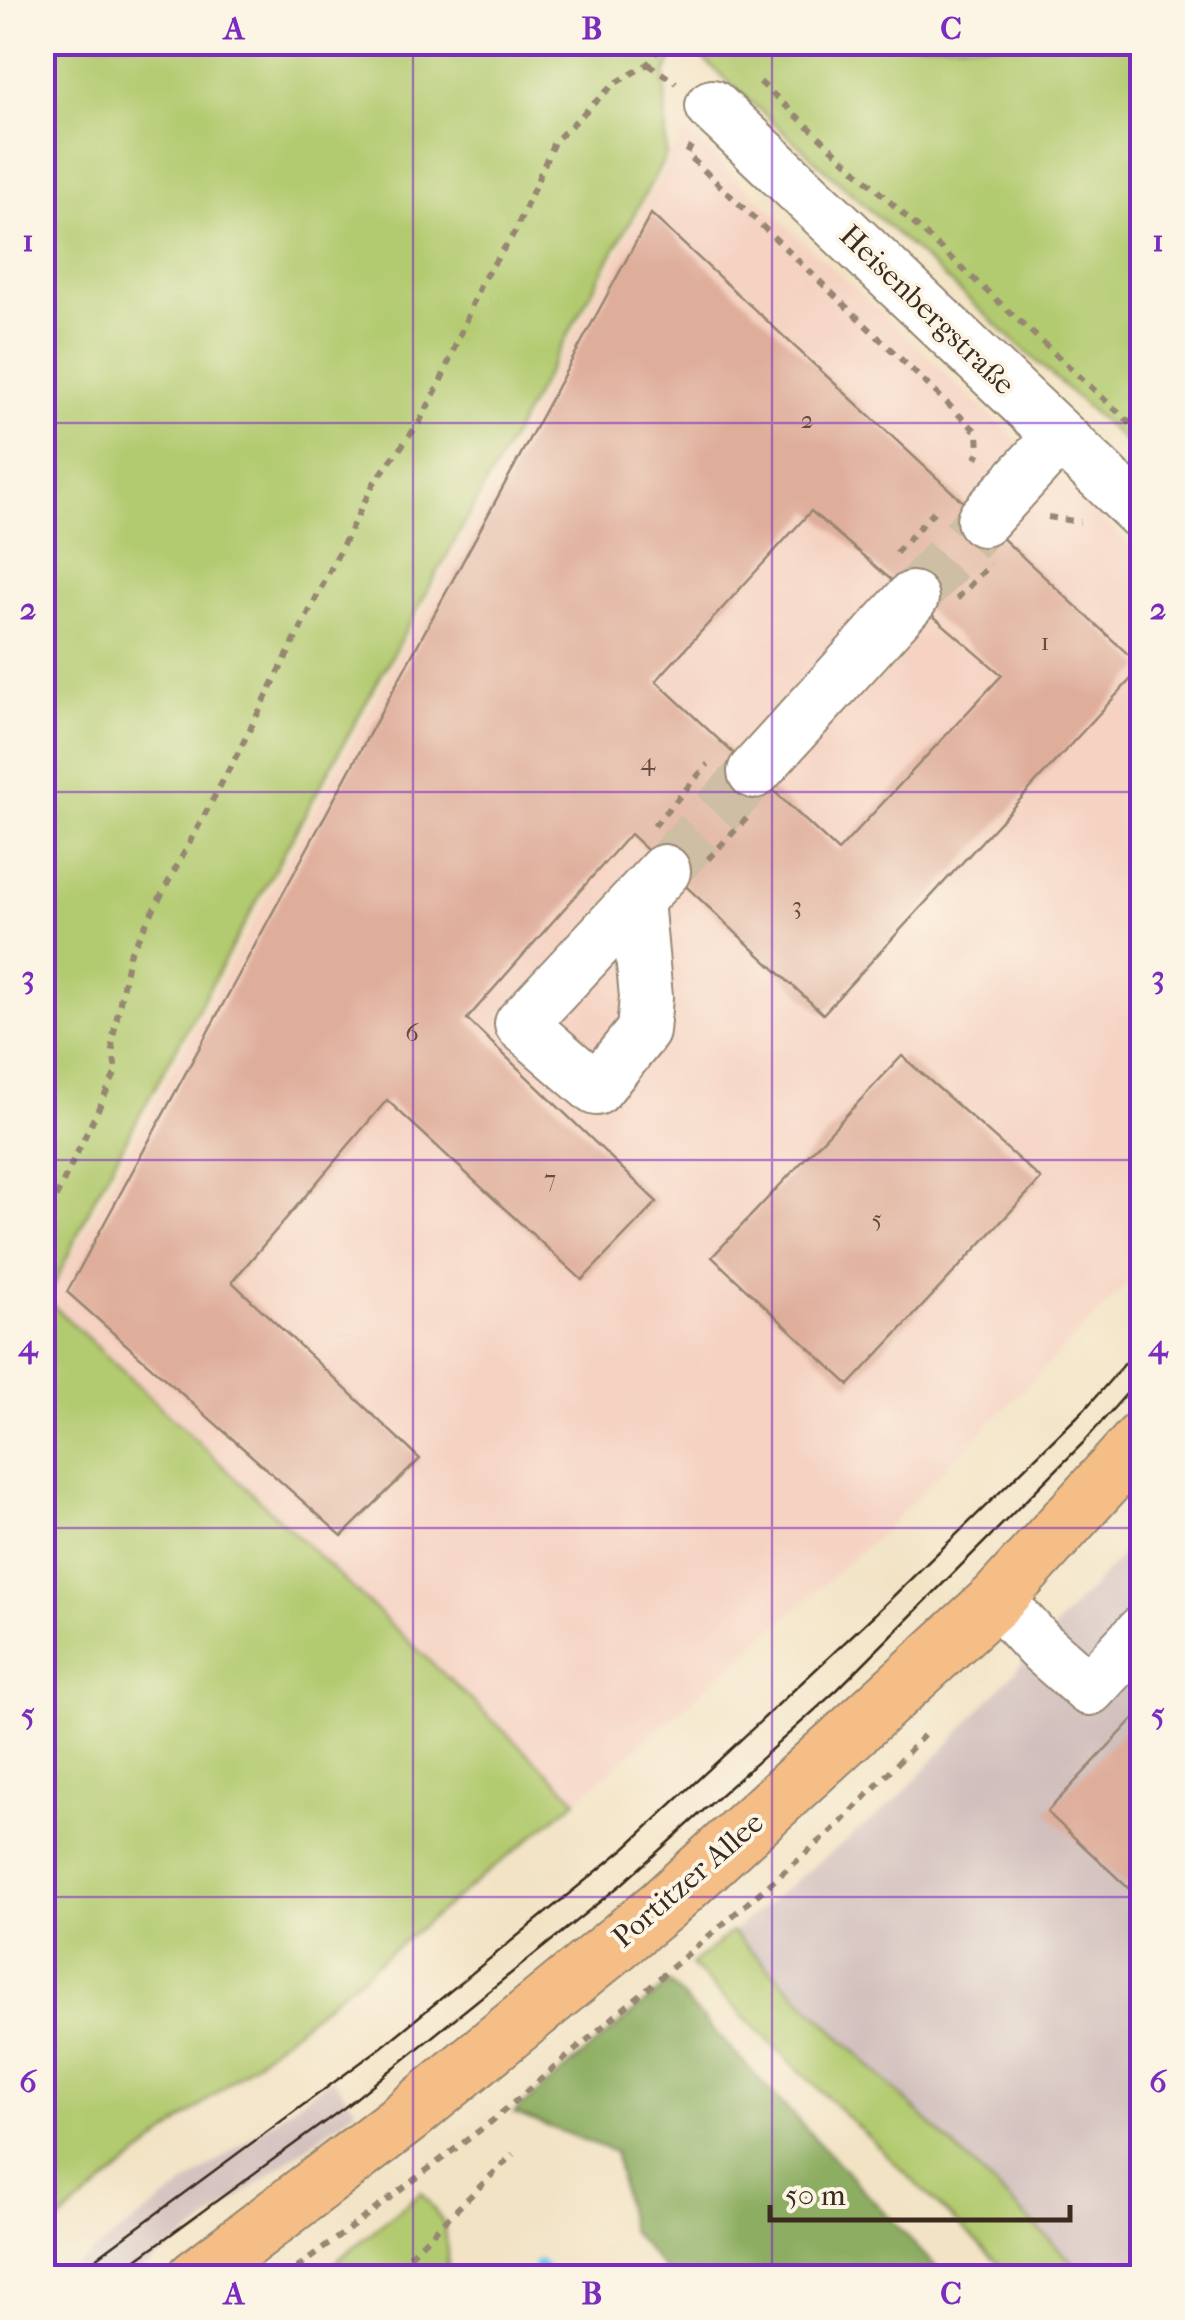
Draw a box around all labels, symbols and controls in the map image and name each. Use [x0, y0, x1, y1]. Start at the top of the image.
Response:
text: A [222, 10, 246, 47]
text: B [582, 10, 602, 47]
text: C [940, 10, 962, 47]
street label: Heisenbergstraße [832, 218, 1022, 402]
text: 1 [22, 222, 34, 259]
text: 1 [1152, 222, 1164, 259]
house number: 2 [801, 405, 813, 434]
text: 2 [20, 590, 36, 627]
text: 2 [1150, 590, 1166, 627]
house number: 1 [1041, 627, 1049, 656]
house number: 4 [641, 747, 657, 776]
house number: 3 [792, 891, 802, 920]
text: 3 [21, 958, 35, 995]
text: 3 [1151, 958, 1165, 995]
house number: 6 [405, 1018, 419, 1047]
house number: 7 [544, 1164, 556, 1193]
house number: 5 [872, 1204, 882, 1233]
text: 4 [18, 1327, 40, 1365]
text: 4 [1148, 1327, 1170, 1365]
text: 5 [21, 1695, 35, 1732]
text: 5 [1151, 1695, 1165, 1732]
street label: Portitzer Allee [605, 1805, 771, 1955]
text: 6 [19, 2063, 37, 2100]
text: 6 [1149, 2063, 1167, 2100]
scale bar [770, 2160, 1070, 2222]
text: 50 m [785, 2178, 846, 2213]
text: A [222, 2275, 246, 2312]
text: B [582, 2275, 602, 2312]
text: C [940, 2275, 962, 2312]

